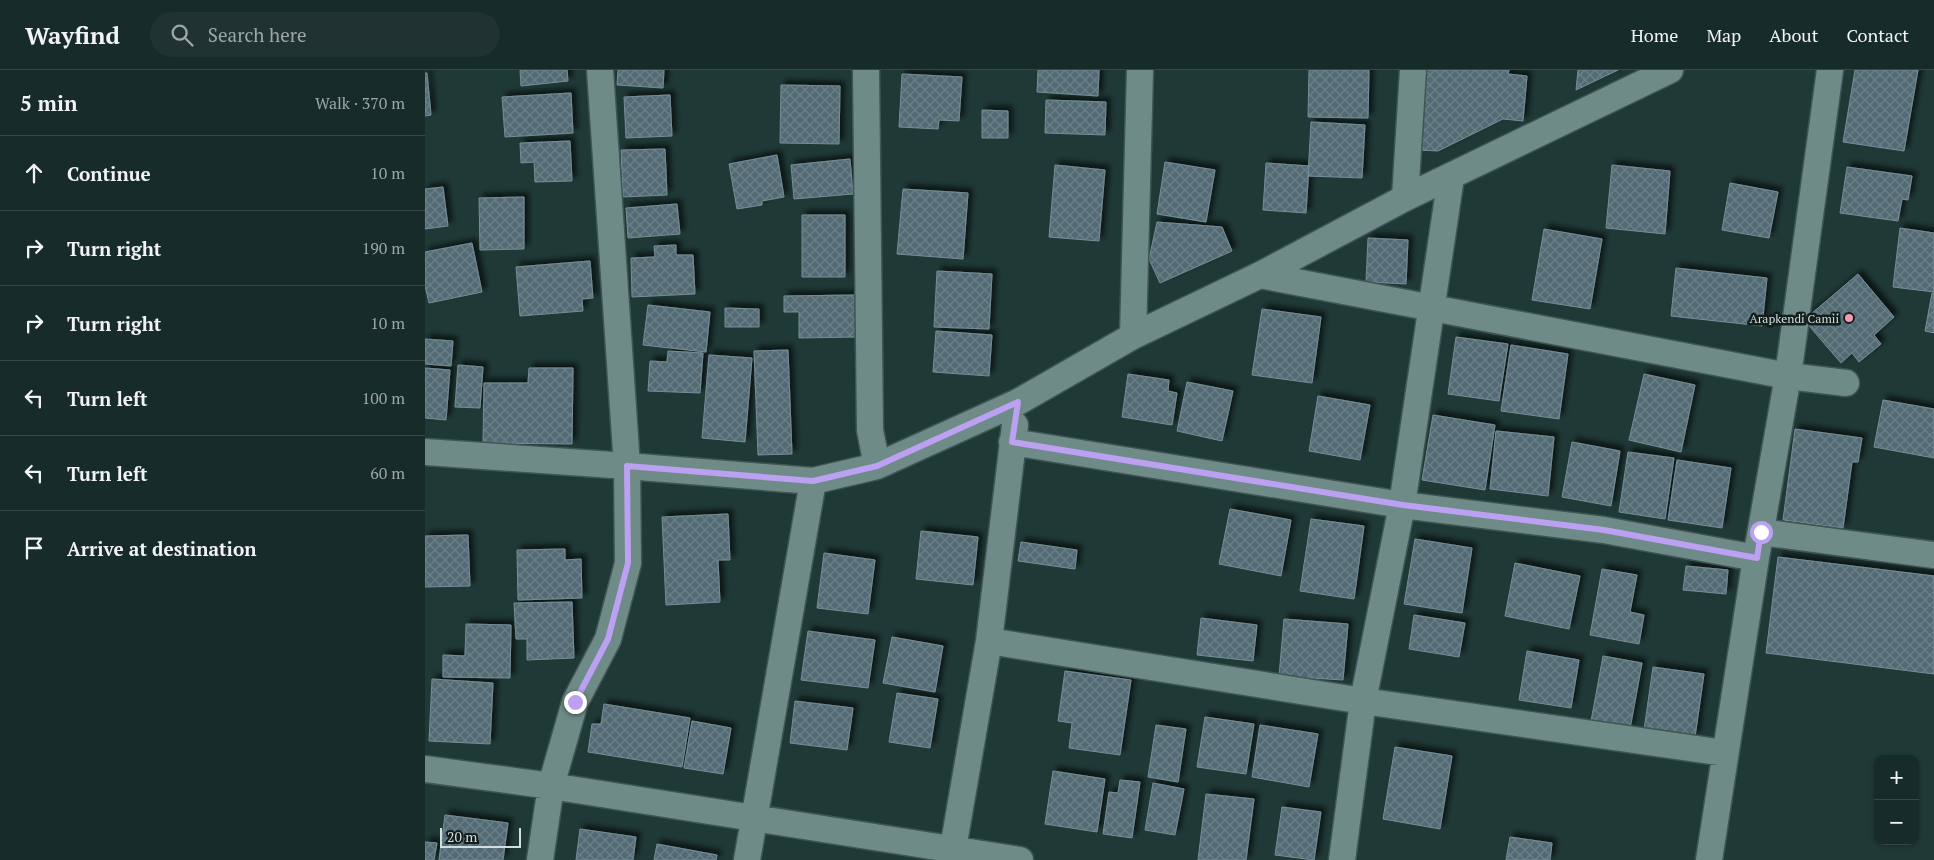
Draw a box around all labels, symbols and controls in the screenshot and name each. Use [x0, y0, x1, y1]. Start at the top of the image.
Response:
search box [150, 12, 500, 57]
text: Wayfind [25, 19, 120, 51]
icon: search [168, 21, 196, 49]
text: Search here [208, 22, 307, 47]
text: Home [1631, 23, 1678, 47]
text: Map [1706, 23, 1741, 47]
text: About [1769, 23, 1818, 47]
text: Contact [1846, 23, 1909, 47]
text: 5 min [20, 89, 77, 117]
text: Walk · 370 m [315, 92, 405, 114]
icon: ahead [20, 159, 48, 187]
text: Continue [67, 161, 151, 186]
text: 10 m [370, 162, 405, 184]
icon: right [20, 234, 48, 262]
text: Turn right [67, 236, 161, 261]
text: 190 m [362, 237, 405, 259]
icon: right [20, 309, 48, 337]
text: Turn right [67, 311, 161, 336]
place label: Arapkendi Camii [1750, 311, 1839, 326]
text: 10 m [370, 312, 405, 334]
marker: Arapkendi Camii [1843, 312, 1855, 324]
icon: left [20, 384, 48, 412]
text: Turn left [67, 386, 148, 411]
text: 100 m [362, 387, 405, 409]
icon: left [20, 459, 48, 487]
text: Turn left [67, 461, 148, 486]
text: 60 m [370, 462, 405, 484]
route start [1750, 521, 1773, 544]
icon: arrive [20, 534, 48, 562]
text: Arrive at destination [67, 536, 256, 561]
route end [564, 691, 587, 714]
map controls [1874, 755, 1919, 845]
button: + [1874, 755, 1919, 800]
button: − [1874, 800, 1919, 845]
scale bar [440, 825, 521, 848]
text: 20 m [447, 827, 477, 846]

